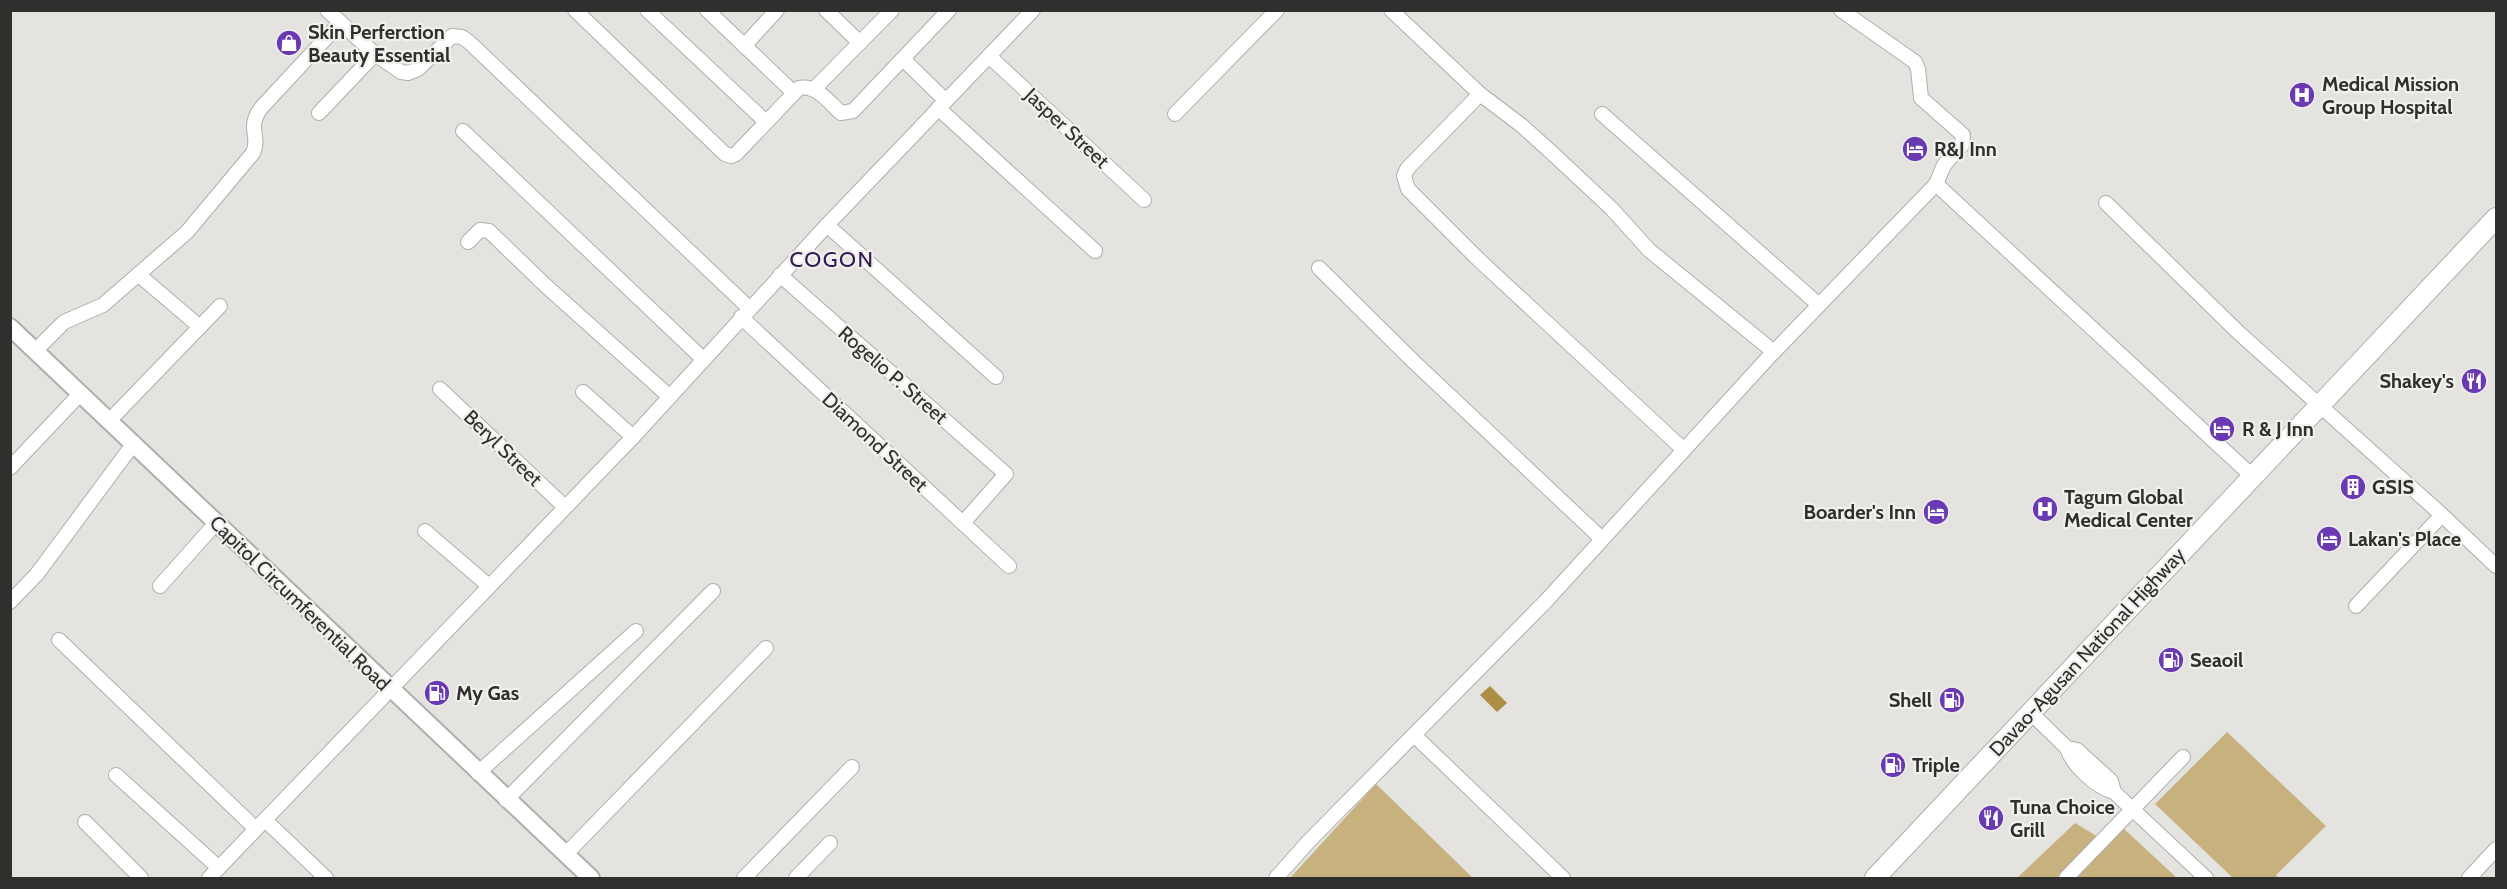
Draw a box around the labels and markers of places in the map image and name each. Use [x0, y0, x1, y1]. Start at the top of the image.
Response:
place label: Skin Perferction Beauty Essential [308, 20, 450, 67]
shop icon: Skin Perferction Beauty Essential [274, 28, 304, 58]
place label: Medical Mission Group Hospital [2322, 72, 2459, 119]
hospital icon: Medical Mission Group Hospital [2287, 80, 2317, 110]
hotel icon: R&J Inn [1900, 134, 1930, 164]
place label: R&J Inn [1934, 137, 1997, 161]
restaurant icon: Shakey's [2459, 366, 2489, 396]
place label: Shakey's [2379, 369, 2454, 393]
hotel icon: R & J Inn [2207, 414, 2237, 444]
place label: R & J Inn [2242, 417, 2314, 441]
building icon: GSIS [2338, 472, 2368, 502]
place label: GSIS [2372, 475, 2415, 499]
place label: Tagum Global Medical Center [2064, 485, 2193, 532]
hospital icon: Tagum Global Medical Center [2030, 494, 2060, 524]
hotel icon: Boarder's Inn [1921, 497, 1951, 527]
place label: Boarder's Inn [1803, 500, 1916, 524]
hotel icon: Lakan's Place [2314, 524, 2344, 554]
place label: Lakan's Place [2348, 527, 2461, 551]
fuel station icon: Seaoil [2156, 645, 2186, 675]
place label: Seaoil [2190, 648, 2243, 672]
fuel station icon: My Gas [422, 678, 452, 708]
place label: My Gas [456, 681, 519, 705]
fuel station icon: Shell [1937, 685, 1967, 715]
place label: Shell [1889, 688, 1932, 712]
fuel station icon: Triple [1878, 750, 1908, 780]
place label: Triple [1912, 753, 1960, 777]
place label: Tuna Choice Grill [2010, 795, 2115, 842]
restaurant icon: Tuna Choice Grill [1976, 803, 2006, 833]

